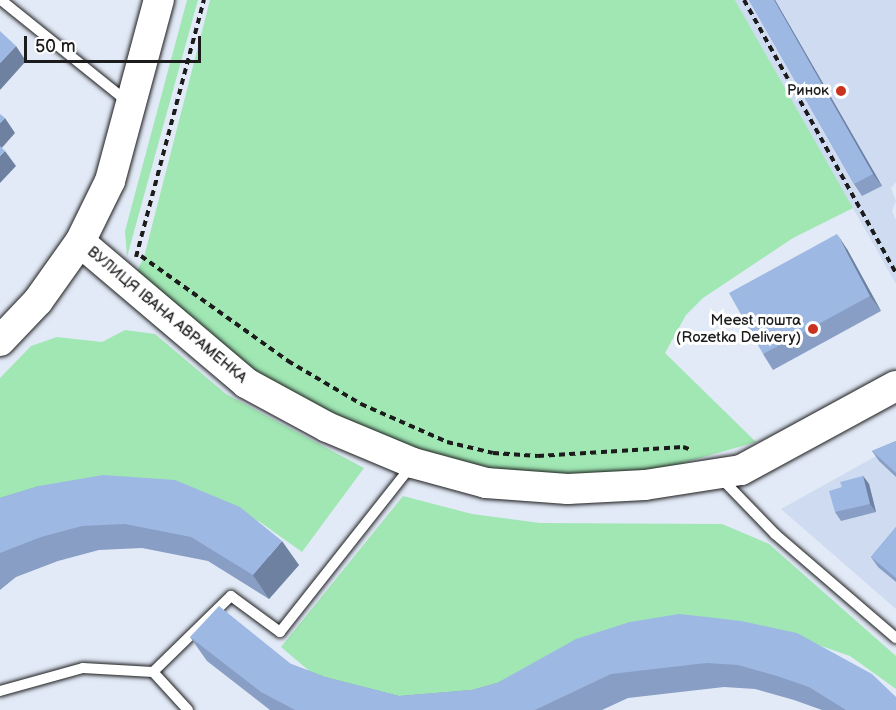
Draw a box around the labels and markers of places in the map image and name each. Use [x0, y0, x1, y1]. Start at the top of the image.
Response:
place label: Ринок [787, 82, 829, 100]
marker: Ринок [834, 84, 848, 98]
place label: Meest пошта (Rozetka Delivery) [676, 311, 801, 346]
marker: Meest пошта (Rozetka Delivery) [806, 322, 820, 336]

